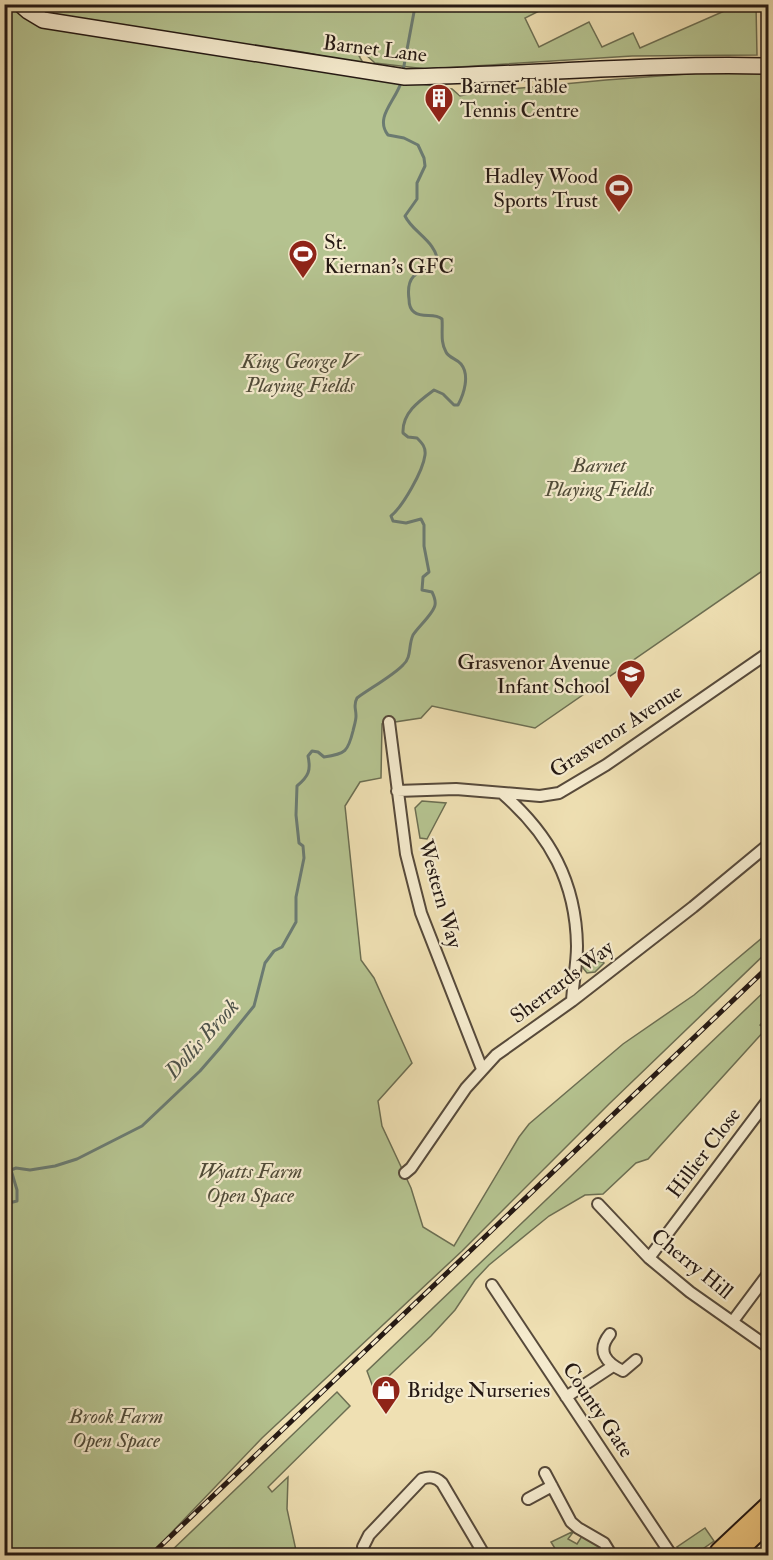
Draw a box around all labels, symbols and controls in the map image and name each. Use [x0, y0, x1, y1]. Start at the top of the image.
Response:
street label: Barnet Lane [321, 29, 429, 69]
place label: Barnet Table Tennis Centre [460, 73, 579, 124]
building icon: Barnet Table Tennis Centre [423, 82, 455, 124]
place label: Hadley Wood Sports Trust [484, 163, 599, 214]
sports icon: Hadley Wood Sports Trust [603, 172, 635, 214]
place label: St. Kiernan's GFC [324, 229, 454, 280]
sports icon: St. Kiernan's GFC [287, 238, 319, 280]
park label: King George V Playing Fields [240, 348, 362, 399]
park label: Barnet Playing Fields [543, 452, 655, 503]
place label: Grasvenor Avenue Infant School [457, 649, 611, 700]
school or university icon: Grasvenor Avenue Infant School [615, 658, 647, 700]
street label: Grasvenor Avenue [545, 678, 688, 784]
street label: Western Way [411, 836, 469, 952]
street label: Sherrards Way [505, 934, 620, 1030]
water label: Dollis Brook [158, 993, 245, 1086]
street label: Hillier Close [661, 1102, 747, 1204]
park label: Wyatts Farm Open Space [198, 1158, 302, 1209]
street label: Cherry Hill [645, 1223, 739, 1306]
street label: County Gate [556, 1357, 640, 1463]
shop icon: Bridge Nurseries [370, 1374, 402, 1416]
place label: Bridge Nurseries [407, 1377, 550, 1404]
park label: Brook Farm Open Space [68, 1403, 163, 1454]

